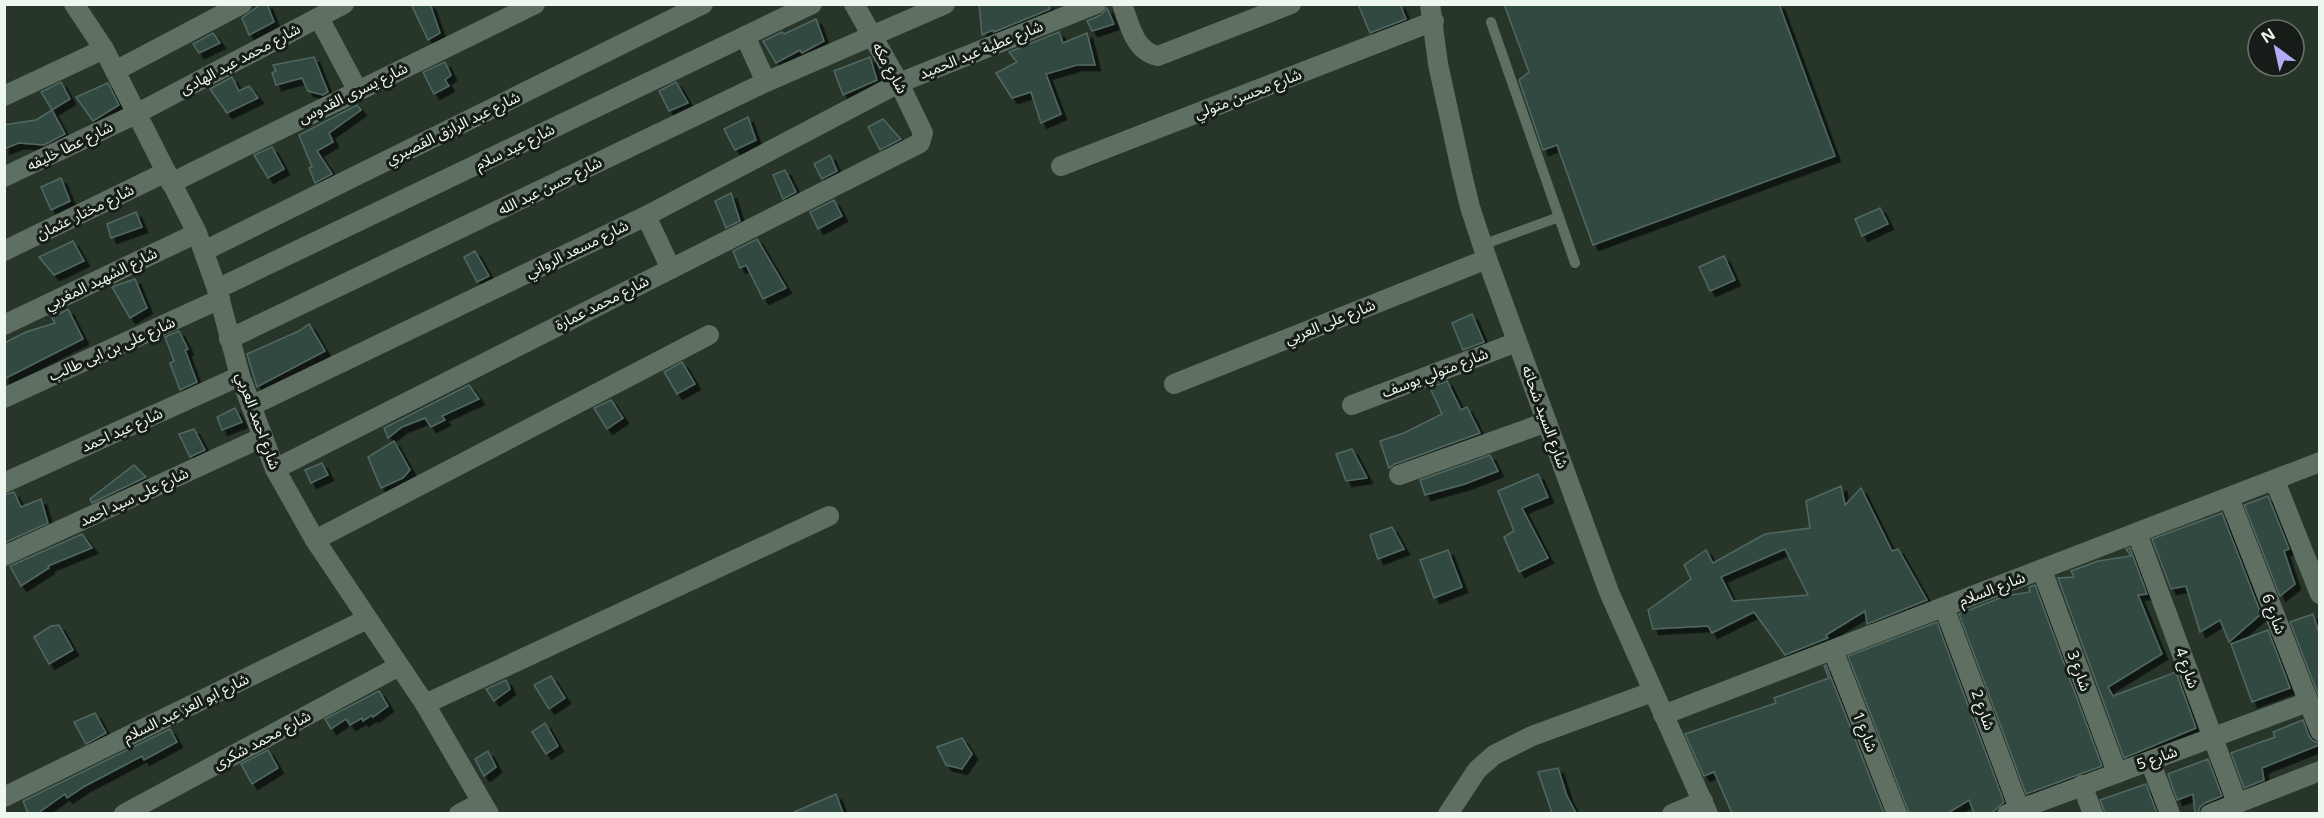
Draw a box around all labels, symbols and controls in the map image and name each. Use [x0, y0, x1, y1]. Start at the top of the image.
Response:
street label: شارع عطية عبد الحميد [916, 15, 1047, 86]
street label: شارع محمد عبد الهادى [176, 18, 305, 101]
north arrow [2246, 18, 2306, 78]
text: N [2256, 23, 2279, 48]
street label: شارع مكه [866, 38, 913, 98]
street label: شارع يسرى القدوس [295, 57, 412, 130]
street label: شارع محسن متولي [1191, 63, 1306, 126]
street label: شارع عبد الرازق القصيري [382, 86, 525, 171]
street label: شارع عطا خليفه [23, 116, 117, 177]
street label: شارع عيد سلام [471, 118, 559, 177]
street label: شارع حسن عبد الله [494, 151, 606, 222]
street label: شارع مختار عثمان [32, 179, 138, 246]
street label: شارع مسعد الرواني [522, 214, 633, 284]
street label: شارع الشهيد المغربي [41, 242, 162, 317]
street label: شارع محمد عمارة [551, 270, 653, 337]
street label: شارع على العربي [1281, 294, 1379, 351]
street label: شارع على بن ابى طالب [45, 311, 179, 388]
street label: شارع متولي يوسف [1379, 343, 1492, 404]
street label: شارع السيد شحاته [1515, 362, 1574, 472]
street label: شارع احمد العربي [229, 369, 286, 473]
street label: شارع عيد احمد [78, 402, 167, 459]
street label: شارع على سيد احمد [76, 462, 193, 533]
street label: شارع السلام [1956, 566, 2029, 613]
street label: شارع 6 [2255, 591, 2292, 638]
street label: شارع 4 [2169, 645, 2205, 692]
street label: شارع 3 [2061, 648, 2097, 695]
street label: شارع ابو العز عبد السلام [119, 668, 253, 749]
street label: شارع 2 [1965, 687, 2001, 734]
street label: شارع محمد شكرى [209, 705, 315, 776]
street label: شارع 1 [1846, 709, 1883, 756]
street label: شارع 5 [2134, 740, 2181, 776]

